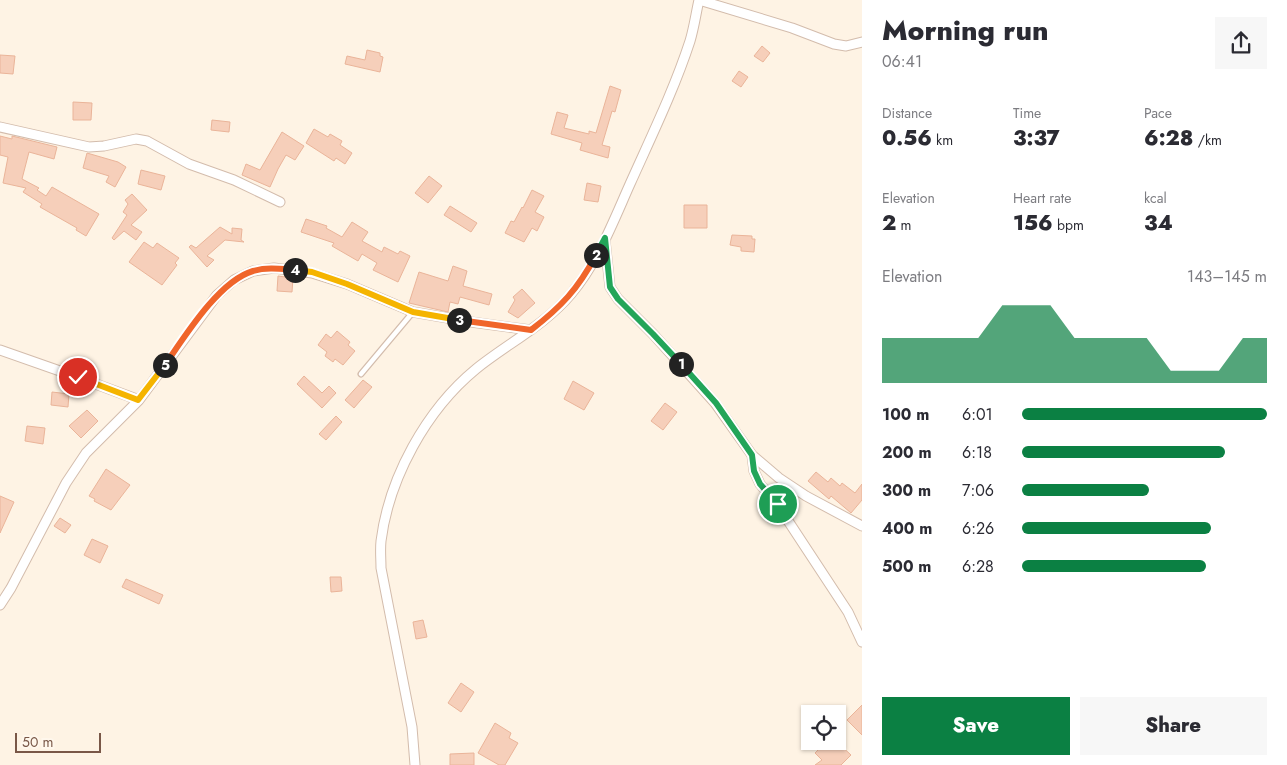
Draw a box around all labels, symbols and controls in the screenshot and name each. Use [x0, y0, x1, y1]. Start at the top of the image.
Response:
text: Morning run [882, 10, 1048, 51]
button: share [1215, 17, 1267, 69]
text: 06:41 [882, 50, 922, 73]
text: Distance [882, 103, 932, 123]
text: Time [1013, 103, 1041, 123]
text: Pace [1144, 103, 1172, 123]
text: 0.56 [882, 123, 932, 153]
text: 3:37 [1013, 123, 1060, 153]
text: 6:28 [1144, 123, 1194, 153]
text: km [932, 130, 953, 150]
text: /km [1194, 130, 1222, 150]
text: Elevation [882, 188, 935, 208]
text: Heart rate [1013, 188, 1071, 208]
text: kcal [1144, 188, 1167, 208]
text: 2 [882, 208, 896, 238]
text: 156 [1013, 208, 1053, 238]
text: 34 [1144, 208, 1173, 238]
text: m [896, 215, 911, 235]
text: bpm [1053, 215, 1084, 235]
pin: 2 [584, 242, 608, 268]
text: 2 [592, 245, 601, 265]
pin: 4 [282, 258, 308, 282]
text: 4 [291, 260, 300, 280]
text: Elevation [882, 265, 942, 288]
text: 143–145 m [1187, 265, 1267, 288]
pin: 3 [446, 308, 472, 332]
text: 3 [455, 310, 464, 330]
pin: 5 [152, 352, 178, 378]
pin: 1 [668, 352, 694, 376]
text: 1 [678, 354, 685, 374]
text: 5 [161, 355, 170, 375]
pin [57, 356, 99, 398]
icon: check [64, 363, 92, 391]
text: 100 m [882, 403, 929, 426]
text: 6:01 [962, 403, 993, 426]
text: 200 m [882, 441, 932, 464]
text: 6:18 [962, 441, 992, 464]
text: 300 m [882, 479, 931, 502]
text: 7:06 [962, 479, 994, 502]
pin [757, 483, 799, 525]
icon: arrive [764, 490, 792, 518]
text: 400 m [882, 517, 932, 540]
text: 6:26 [962, 517, 994, 540]
text: 500 m [882, 555, 931, 578]
text: 6:28 [962, 555, 994, 578]
button: Save [882, 697, 1070, 755]
button: Share [1080, 697, 1267, 755]
map controls [801, 705, 846, 750]
button: locate [801, 705, 846, 750]
scale bar [15, 730, 101, 753]
text: 50 m [22, 732, 53, 752]

